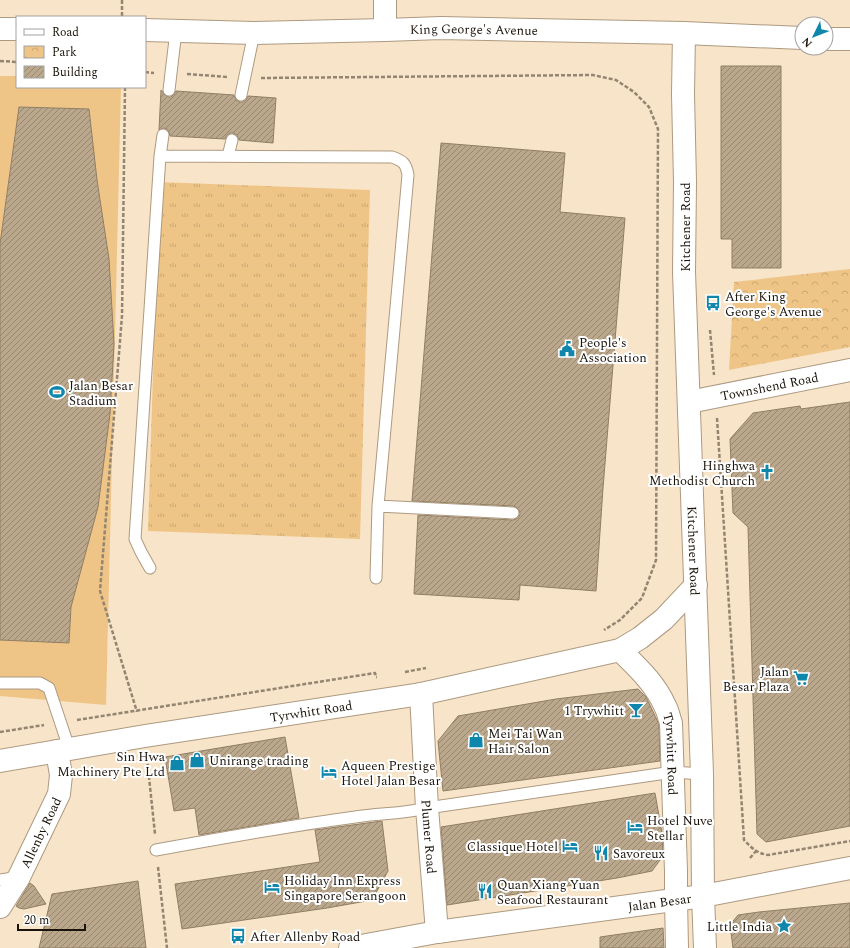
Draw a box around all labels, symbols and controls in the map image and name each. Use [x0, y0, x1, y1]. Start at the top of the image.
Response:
legend [16, 16, 146, 88]
north arrow [794, 16, 834, 56]
street label: King George's Avenue [410, 19, 538, 41]
text: Road [52, 23, 79, 42]
text: N [798, 33, 816, 52]
text: Park [52, 43, 77, 62]
text: Building [52, 63, 98, 82]
street label: Kitchener Road [676, 182, 696, 272]
place label: After King George's Avenue [725, 287, 822, 322]
bus stop icon: After King George's Avenue [704, 294, 722, 312]
place label: People's Association [579, 333, 647, 368]
public building icon: People's Association [558, 340, 576, 358]
street label: Townshend Road [719, 367, 820, 406]
place label: Jalan Besar Stadium [69, 376, 133, 411]
sports icon: Jalan Besar Stadium [48, 383, 66, 401]
place label: Hinghwa Methodist Church [649, 456, 756, 491]
church icon: Hinghwa Methodist Church [758, 463, 776, 481]
street label: Kitchener Road [681, 506, 705, 596]
place label: Jalan Besar Plaza [723, 662, 790, 697]
supermarket icon: Jalan Besar Plaza [792, 669, 810, 687]
street label: Tyrwhitt Road [268, 696, 354, 728]
place label: 1 Trywhitt [564, 701, 624, 721]
bar icon: 1 Trywhitt [627, 701, 645, 719]
street label: Tyrwhitt Road [657, 710, 682, 796]
place label: Mei Tai Wan Hair Salon [488, 724, 563, 759]
shop icon: Mei Tai Wan Hair Salon [467, 731, 485, 749]
place label: Sin Hwa Machinery Pte Ltd [57, 747, 166, 782]
shop icon: Unirange trading [188, 751, 206, 769]
place label: Unirange trading [209, 751, 309, 771]
shop icon: Sin Hwa Machinery Pte Ltd [168, 754, 186, 772]
place label: Aqueen Prestige Hotel Jalan Besar [341, 756, 441, 791]
hotel icon: Aqueen Prestige Hotel Jalan Besar [320, 763, 338, 781]
street label: Allenby Road [16, 794, 67, 872]
street label: Plumer Road [416, 799, 441, 875]
place label: Hotel Nuve Stellar [647, 811, 713, 846]
hotel icon: Hotel Nuve Stellar [626, 818, 644, 836]
place label: Classique Hotel [467, 837, 558, 857]
hotel icon: Classique Hotel [561, 837, 579, 855]
restaurant icon: Savoreux [592, 844, 610, 862]
place label: Savoreux [613, 844, 666, 864]
place label: Holiday Inn Express Singapore Serangoon [284, 871, 407, 906]
place label: Quan Xiang Yuan Seafood Restaurant [497, 875, 609, 910]
hotel icon: Holiday Inn Express Singapore Serangoon [263, 878, 281, 896]
restaurant icon: Quan Xiang Yuan Seafood Restaurant [476, 882, 494, 900]
street label: Jalan Besar [627, 889, 693, 917]
scale bar [18, 906, 85, 932]
text: 20 m [24, 911, 49, 930]
place label: Little India [707, 917, 773, 937]
place icon: Little India [775, 917, 793, 935]
bus stop icon: After Allenby Road [229, 927, 247, 945]
place label: After Allenby Road [250, 927, 360, 947]

